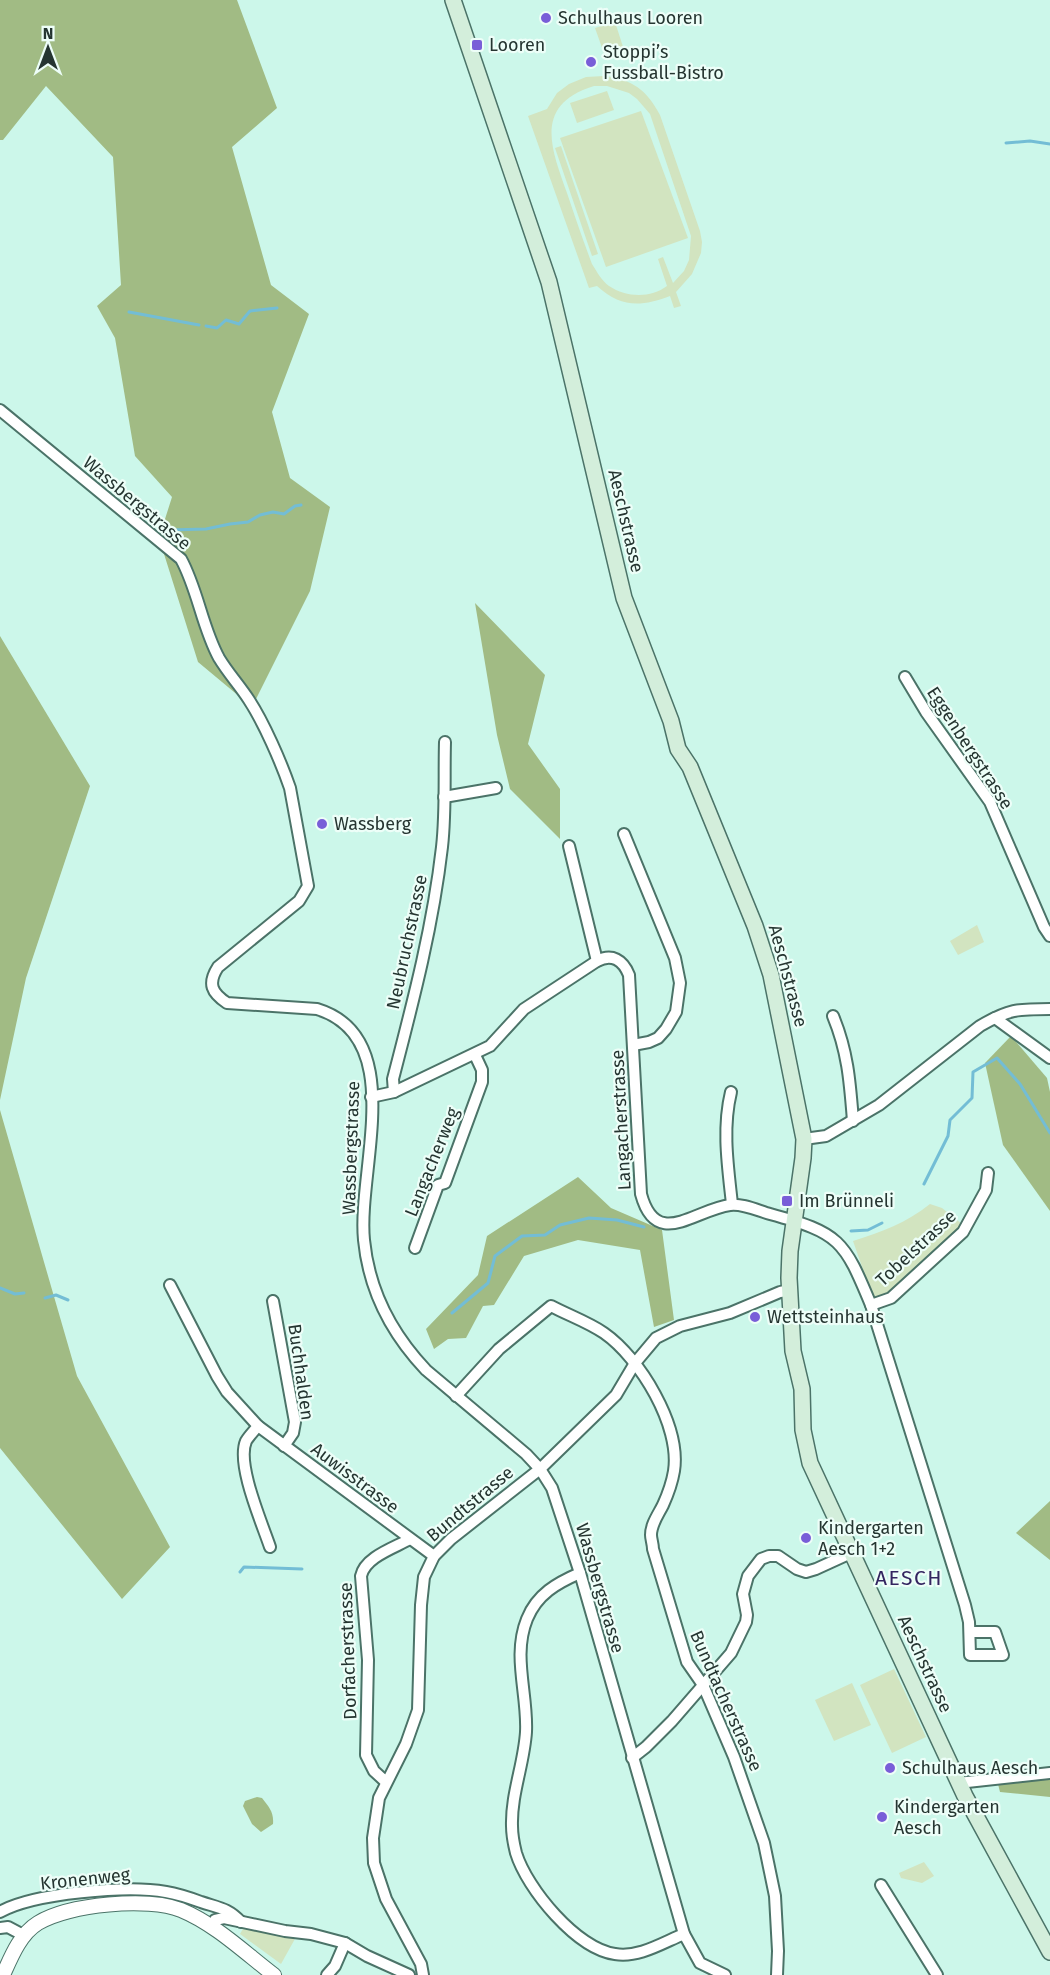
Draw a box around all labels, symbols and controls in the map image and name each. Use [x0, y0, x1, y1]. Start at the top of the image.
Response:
place label: Schulhaus Looren [558, 7, 703, 29]
marker: Schulhaus Looren [539, 11, 553, 25]
north arrow [18, 18, 78, 78]
text: N [43, 24, 53, 43]
place label: Looren [489, 34, 545, 56]
marker: Looren [470, 38, 484, 52]
place label: Stoppi’s Fussball-Bistro [603, 41, 724, 84]
marker: Stoppi’s Fussball-Bistro [584, 55, 598, 69]
street label: Wassbergstrasse [79, 451, 195, 555]
street label: Aeschstrasse [603, 467, 649, 575]
street label: Eggenbergstrasse [922, 683, 1018, 813]
place label: Wassberg [334, 813, 412, 835]
marker: Wassberg [315, 817, 329, 831]
street label: Neubruchstrasse [382, 873, 432, 1011]
street label: Aeschstrasse [764, 922, 812, 1030]
street label: Langacherstrasse [606, 1049, 636, 1191]
street label: Wassbergstrasse [338, 1081, 364, 1215]
street label: Langacherweg [400, 1104, 464, 1220]
place label: Im Brünneli [799, 1190, 894, 1212]
marker: Im Brünneli [780, 1194, 794, 1208]
street label: Tobelstrasse [871, 1205, 961, 1291]
place label: Wettsteinhaus [767, 1306, 884, 1328]
marker: Wettsteinhaus [748, 1310, 762, 1324]
street label: Buchhalden [283, 1322, 319, 1422]
street label: Auwisstrasse [307, 1438, 403, 1518]
street label: Bundtstrasse [422, 1461, 518, 1547]
place label: Kindergarten Aesch 1+2 [818, 1517, 924, 1560]
street label: Wassbergstrasse [571, 1520, 629, 1656]
marker: Kindergarten Aesch 1+2 [799, 1531, 813, 1545]
district label: AESCH [875, 1565, 943, 1591]
street label: Dorfacherstrasse [335, 1582, 361, 1720]
street label: Aeschstrasse [893, 1612, 957, 1716]
street label: Bundtacherstrasse [685, 1627, 767, 1775]
place label: Schulhaus Aesch [902, 1757, 1038, 1779]
marker: Schulhaus Aesch [883, 1761, 897, 1775]
place label: Kindergarten Aesch [894, 1796, 1000, 1839]
marker: Kindergarten Aesch [875, 1810, 889, 1824]
street label: Kronenweg [39, 1863, 132, 1895]

